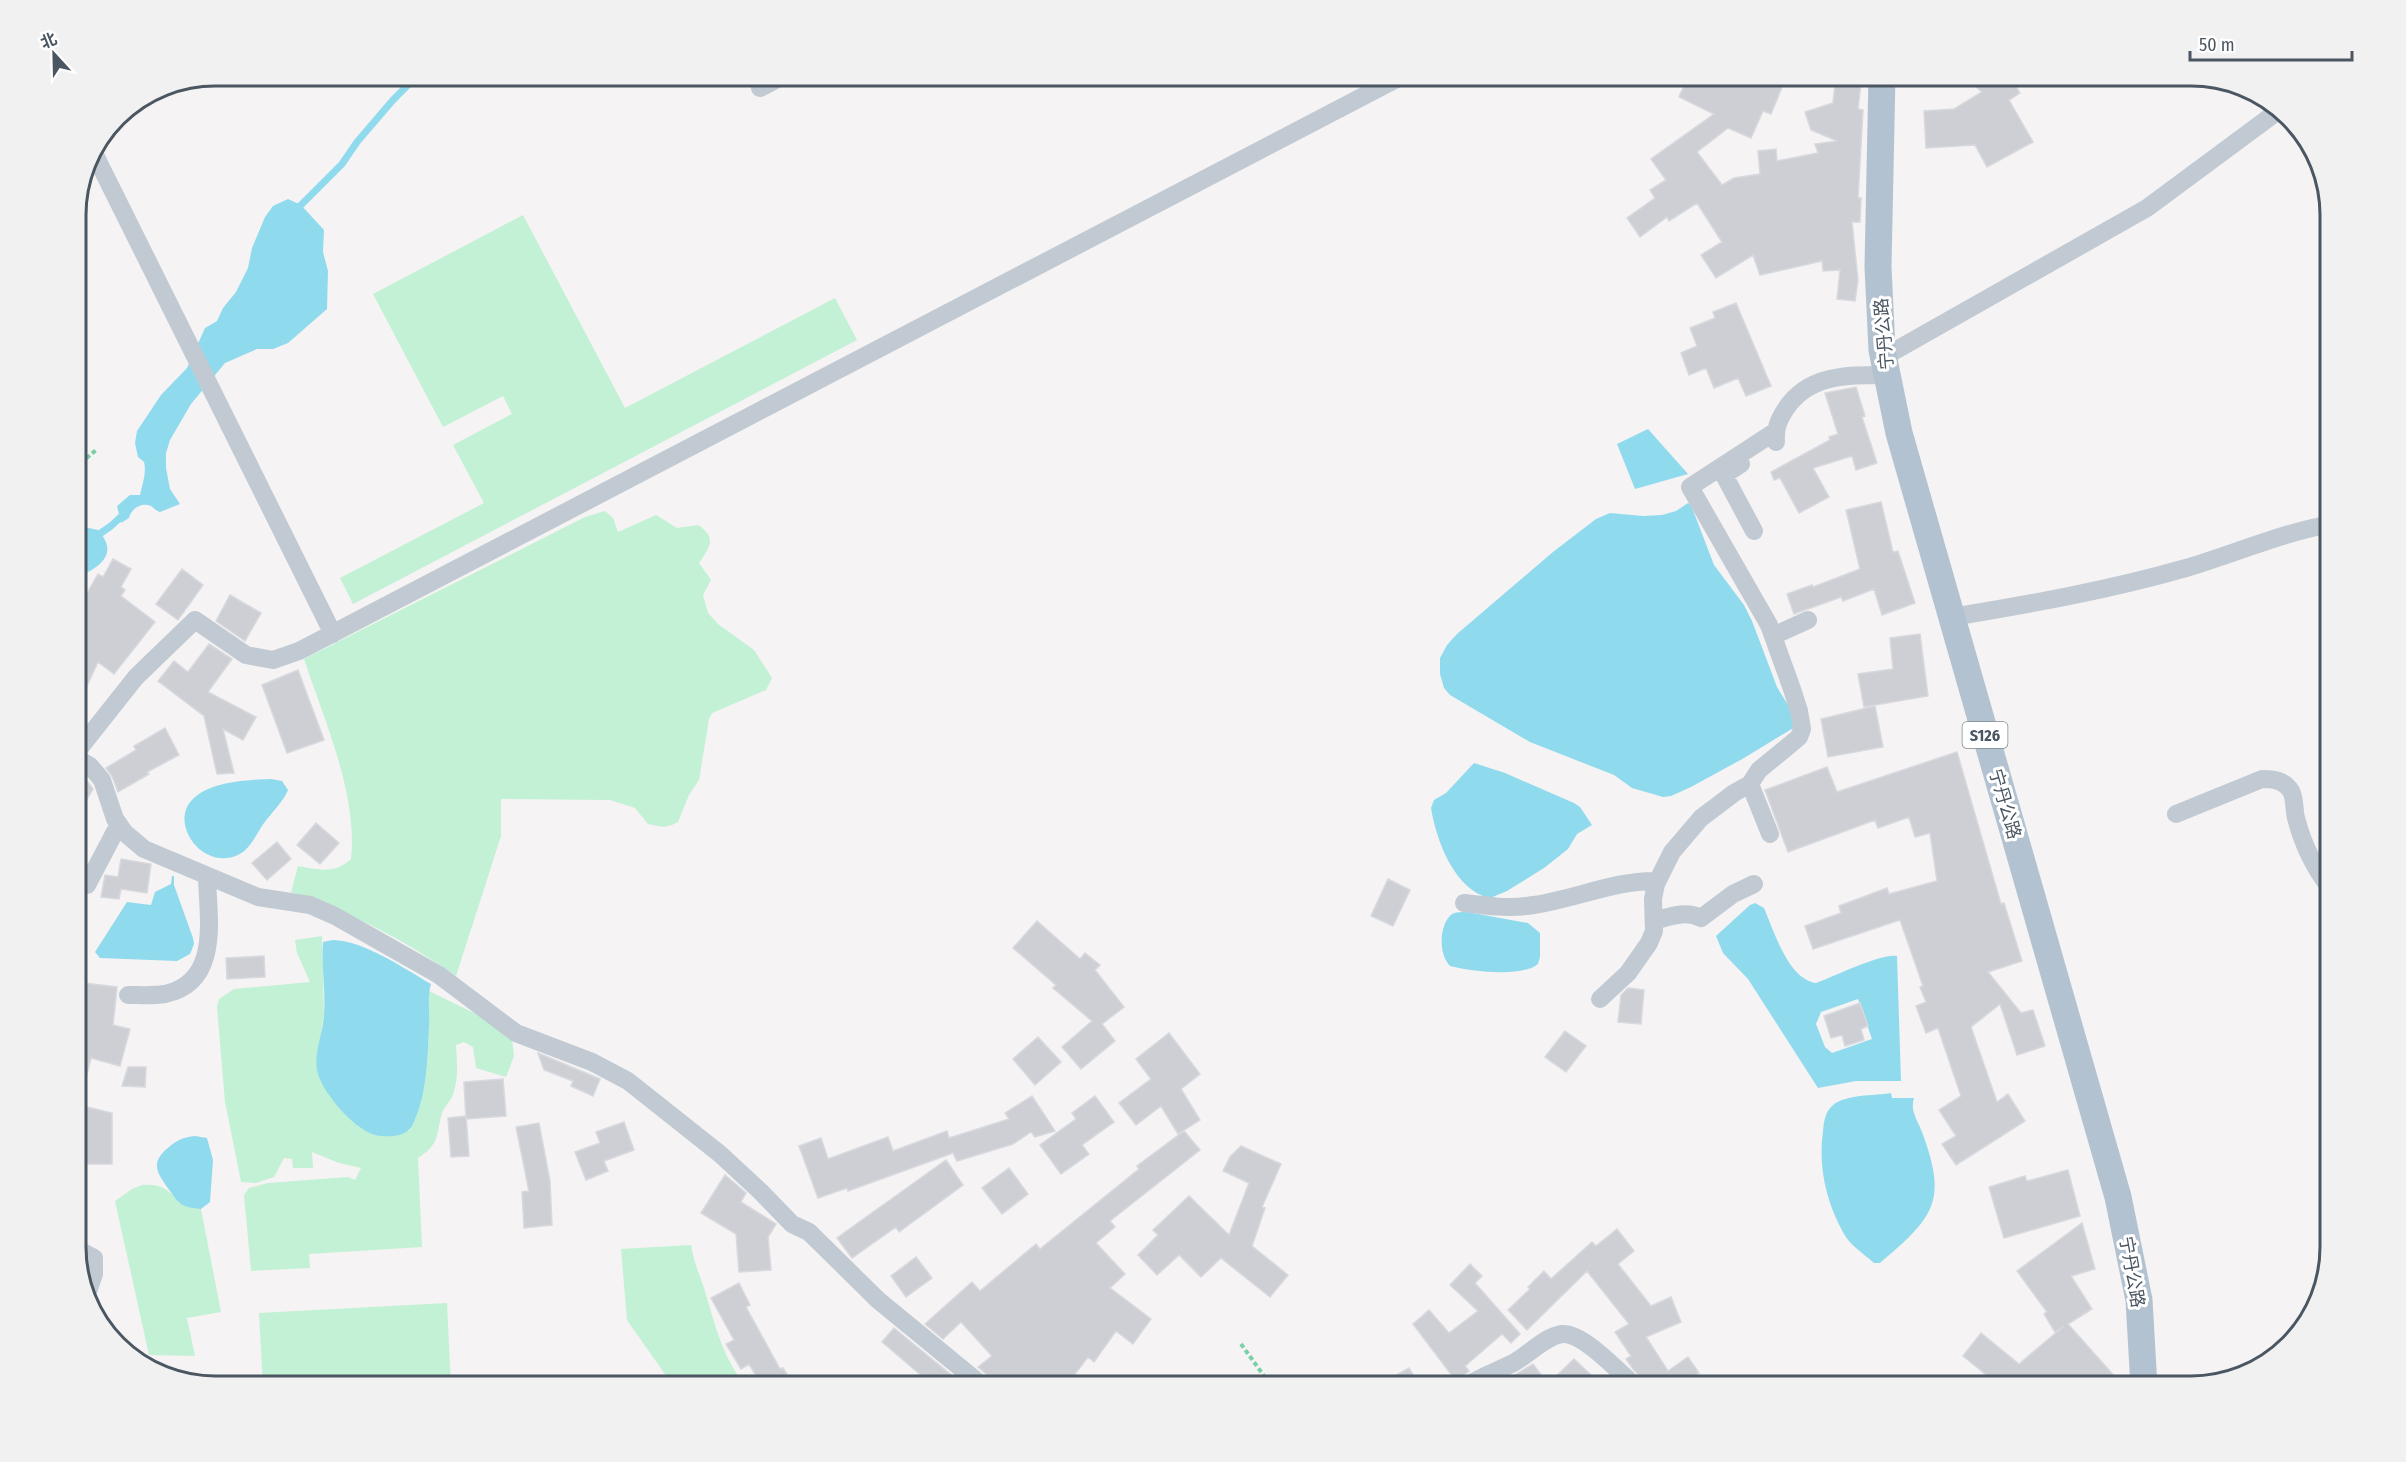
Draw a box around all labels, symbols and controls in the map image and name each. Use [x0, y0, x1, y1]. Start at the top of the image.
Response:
north arrow [24, 24, 84, 84]
scale bar [2190, 24, 2352, 62]
text: 北 [38, 29, 60, 52]
text: 50 m [2199, 34, 2235, 56]
street label: 宁丹公路 [1870, 297, 1898, 371]
road number: S126 [1962, 722, 2008, 748]
street label: 宁丹公路 [1985, 766, 2025, 842]
street label: 宁丹公路 [2115, 1235, 2149, 1309]

